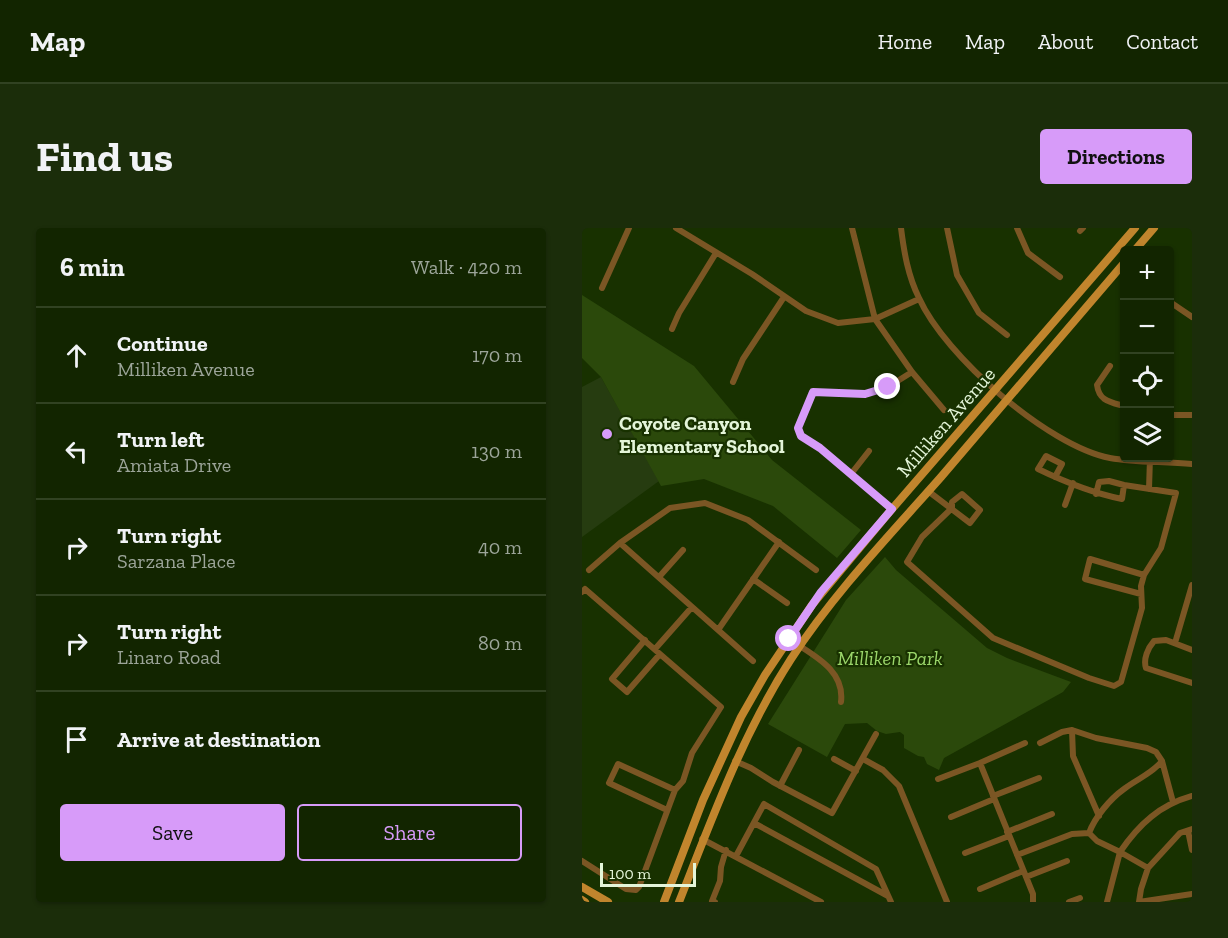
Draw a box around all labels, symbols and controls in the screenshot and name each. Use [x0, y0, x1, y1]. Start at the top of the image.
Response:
text: Map [30, 25, 85, 58]
text: Home [878, 29, 932, 54]
text: Map [965, 29, 1005, 54]
text: About [1038, 29, 1093, 54]
text: Contact [1126, 29, 1198, 54]
button: Directions [1040, 129, 1192, 184]
text: Find us [36, 131, 173, 182]
map controls [1120, 246, 1174, 462]
button: + [1120, 246, 1174, 300]
text: 6 min [60, 251, 125, 283]
text: Walk · 420 m [411, 255, 522, 279]
button: − [1120, 300, 1174, 354]
text: Continue [117, 330, 208, 357]
icon: ahead [60, 339, 93, 372]
text: 170 m [472, 343, 522, 367]
button: locate [1120, 354, 1174, 408]
text: Milliken Avenue [117, 357, 255, 381]
street label: Milliken Avenue [892, 362, 1000, 482]
route end [874, 373, 900, 399]
button: layers [1120, 408, 1174, 462]
place label: Coyote Canyon Elementary School [619, 411, 785, 458]
text: Turn left [117, 426, 204, 453]
marker: Coyote Canyon Elementary School [600, 427, 614, 441]
icon: left [60, 435, 93, 468]
text: 130 m [471, 439, 522, 463]
text: Amiata Drive [117, 453, 231, 477]
text: Turn right [117, 522, 221, 549]
icon: right [60, 531, 93, 564]
text: 40 m [478, 535, 522, 559]
text: Sarzana Place [117, 549, 235, 573]
text: Turn right [117, 618, 221, 645]
route start [775, 625, 801, 651]
icon: right [60, 627, 93, 660]
text: 80 m [478, 631, 522, 655]
text: Linaro Road [117, 645, 221, 669]
park label: Milliken Park [837, 646, 943, 670]
icon: arrive [60, 723, 93, 756]
text: Arrive at destination [117, 726, 320, 753]
button: Save [60, 804, 285, 861]
button: Share [297, 804, 522, 861]
scale bar [600, 860, 696, 888]
text: 100 m [609, 864, 651, 883]

